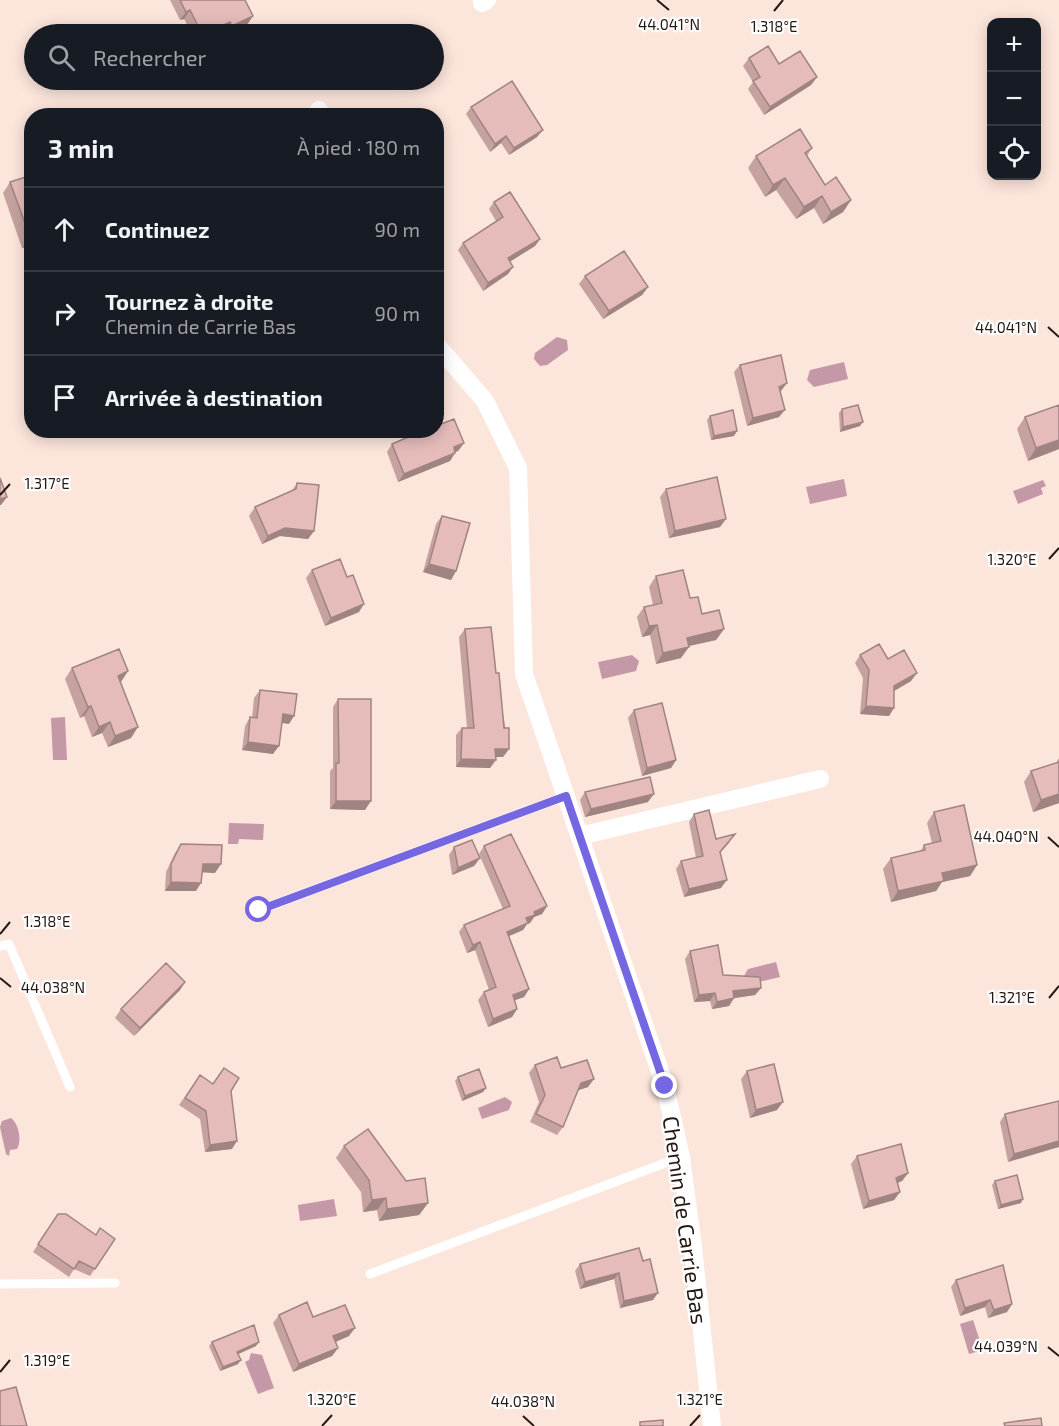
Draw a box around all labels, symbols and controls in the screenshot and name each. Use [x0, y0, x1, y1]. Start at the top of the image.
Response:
text: 44.041°N [638, 15, 700, 33]
text: 1.318°E [751, 17, 797, 35]
map controls [987, 18, 1041, 180]
button: + [987, 18, 1041, 72]
search box [24, 24, 444, 90]
icon: search [45, 41, 78, 74]
text: Rechercher [93, 44, 206, 70]
button: − [987, 72, 1041, 126]
button: locate [987, 126, 1041, 180]
text: 3 min [48, 132, 114, 163]
text: À pied · 180 m [297, 135, 420, 159]
icon: ahead [48, 213, 81, 246]
text: Continuez [105, 216, 209, 242]
text: 90 m [375, 217, 420, 241]
text: Tournez à droite [105, 288, 274, 314]
icon: right [48, 297, 81, 330]
text: 90 m [375, 301, 420, 325]
text: Chemin de Carrie Bas [105, 314, 296, 338]
text: 44.041°N [975, 318, 1037, 336]
icon: arrive [48, 381, 81, 414]
text: Arrivée à destination [105, 384, 323, 410]
text: 1.317°E [24, 474, 70, 492]
text: 1.320°E [987, 550, 1037, 568]
text: 44.040°N [973, 827, 1039, 845]
route start [245, 896, 271, 922]
text: 1.318°E [24, 912, 70, 930]
text: 44.038°N [21, 978, 85, 996]
text: 1.321°E [989, 988, 1035, 1006]
route end [651, 1072, 677, 1098]
street label: Chemin de Carrie Bas [658, 1114, 714, 1326]
text: 44.039°N [974, 1337, 1038, 1355]
text: 1.319°E [24, 1351, 70, 1369]
text: 1.320°E [307, 1390, 357, 1408]
text: 1.321°E [677, 1390, 723, 1408]
text: 44.038°N [491, 1392, 555, 1410]

